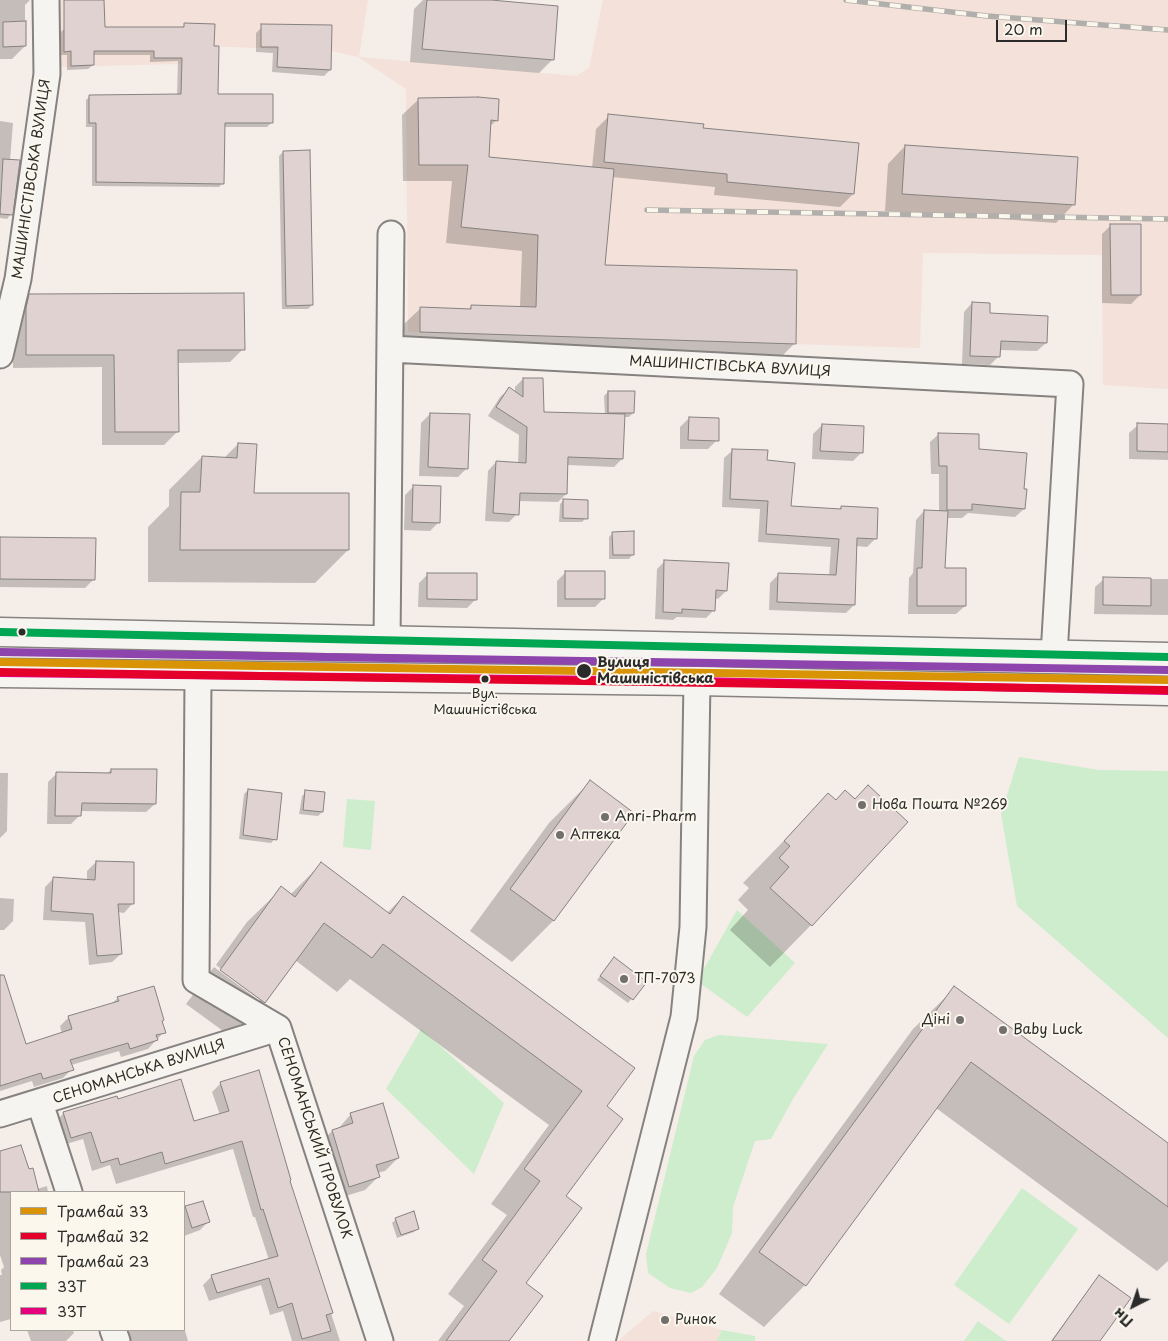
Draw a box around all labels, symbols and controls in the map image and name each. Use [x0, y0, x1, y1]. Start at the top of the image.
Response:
scale bar [998, 10, 1069, 42]
text: 20 m [1004, 17, 1043, 40]
street label: МАШИНІСТІВСЬКА ВУЛИЦЯ [10, 78, 54, 280]
street label: МАШИНІСТІВСЬКА ВУЛИЦЯ [629, 353, 831, 381]
unlabelled marker [17, 627, 27, 637]
place label: Вулиця Машиністівська [597, 655, 714, 688]
marker: Вулиця Машиністівська [575, 662, 593, 680]
marker: Вул. Машиністівська [480, 674, 490, 684]
place label: Вул. Машиністівська [433, 686, 537, 717]
place label: Нова Пошта №269 [872, 797, 1007, 813]
marker: Нова Пошта №269 [856, 799, 868, 811]
place label: Anri-Pharm [615, 809, 697, 825]
marker: Anri-Pharm [599, 811, 611, 823]
place label: Аптека [570, 827, 620, 843]
marker: Аптека [554, 829, 566, 841]
place label: ТП-7073 [634, 971, 695, 987]
marker: ТП-7073 [618, 973, 630, 985]
place label: Діні [922, 1012, 950, 1028]
marker: Діні [954, 1014, 966, 1026]
place label: Baby Luck [1013, 1022, 1083, 1038]
marker: Baby Luck [997, 1024, 1009, 1036]
street label: СЕНОМАНСЬКИЙ ПРОВУЛОК [273, 1035, 355, 1241]
street label: СЕНОМАНСЬКА ВУЛИЦЯ [51, 1036, 227, 1108]
legend [10, 1191, 185, 1331]
text: Трамвай 33 [57, 1199, 149, 1222]
text: Трамвай 32 [57, 1224, 149, 1247]
text: Трамвай 23 [57, 1249, 149, 1272]
text: 33T [57, 1274, 86, 1297]
north arrow [1108, 1281, 1158, 1331]
text: 33Т [57, 1299, 86, 1322]
text: Пн [1108, 1303, 1137, 1332]
place label: Ринок [675, 1312, 716, 1328]
marker: Ринок [659, 1314, 671, 1326]

